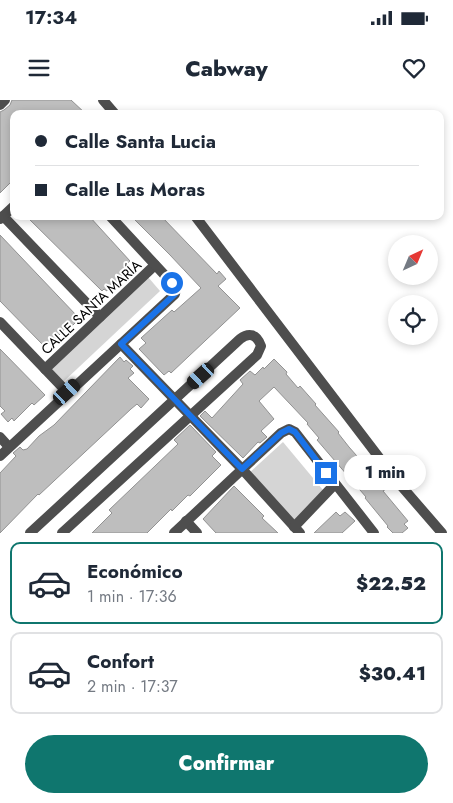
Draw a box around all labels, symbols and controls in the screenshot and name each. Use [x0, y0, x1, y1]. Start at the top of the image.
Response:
text: 17:34 [25, 4, 77, 31]
text: Cabway [185, 52, 268, 84]
icon: menu [25, 54, 53, 82]
icon: heart [400, 54, 428, 82]
text: Calle Santa Lucia [65, 128, 216, 155]
text: Calle Las Moras [65, 176, 205, 203]
north arrow [388, 235, 438, 285]
map controls [388, 235, 438, 345]
street label: CALLE SANTA MARÍA [36, 255, 146, 359]
route start [161, 272, 183, 294]
button: locate [388, 295, 438, 345]
car [184, 360, 217, 392]
car [50, 376, 83, 408]
callout: 1 min [344, 456, 426, 490]
text: 1 min [365, 461, 405, 484]
route end [315, 462, 337, 484]
text: Económico [87, 558, 183, 585]
icon: car [27, 561, 72, 606]
text: $22.52 [356, 570, 426, 597]
text: 1 min · 17:36 [87, 585, 177, 608]
text: Confort [87, 648, 154, 675]
icon: car [27, 651, 72, 696]
text: $30.41 [359, 660, 426, 687]
text: 2 min · 17:37 [87, 675, 178, 698]
button: Confirmar [25, 735, 428, 793]

